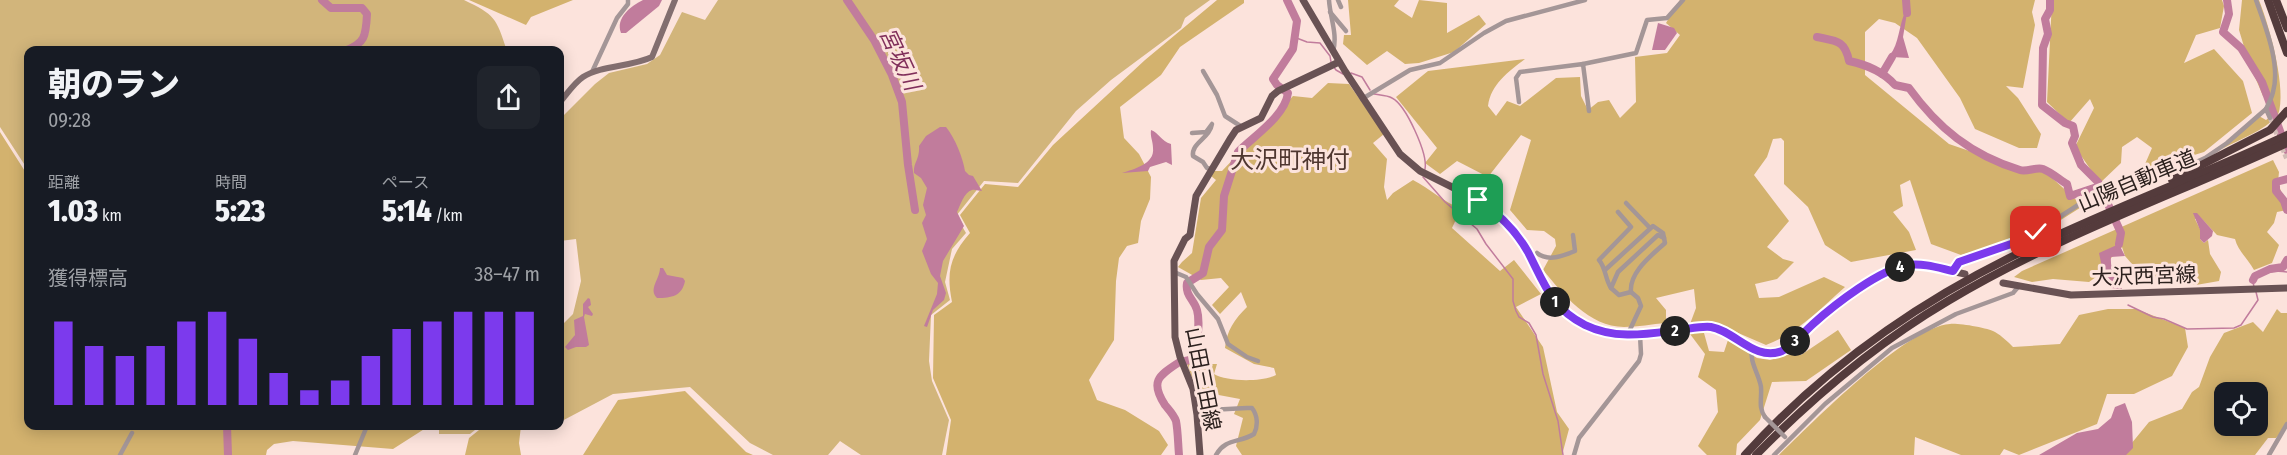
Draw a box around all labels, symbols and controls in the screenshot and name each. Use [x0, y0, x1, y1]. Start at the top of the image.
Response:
water label: 宮坂川 [874, 23, 927, 96]
text: 朝のラン [48, 65, 180, 105]
button: share [477, 66, 540, 129]
text: 09:28 [48, 108, 91, 132]
street label: 山陽自動車道 [2074, 144, 2200, 218]
district label: 大沢町神付 [1230, 146, 1350, 174]
text: 距離 [48, 173, 80, 192]
text: 時間 [215, 173, 247, 192]
text: ペース [382, 173, 429, 192]
pin [1452, 174, 1503, 225]
icon: arrive [1461, 183, 1494, 216]
text: 1.03 [48, 193, 98, 229]
text: 5:23 [215, 193, 265, 229]
text: 5:14 [382, 193, 432, 229]
text: km [98, 206, 122, 225]
text: /km [432, 206, 463, 225]
pin [2010, 206, 2061, 257]
icon: check [2019, 215, 2052, 248]
pin: 4 [1885, 252, 1915, 282]
text: 4 [1896, 257, 1904, 276]
street label: 大沢西宮線 [2091, 261, 2197, 291]
text: 38–47 m [474, 262, 540, 286]
text: 獲得標高 [48, 266, 128, 290]
pin: 1 [1540, 287, 1570, 317]
text: 1 [1552, 292, 1558, 311]
pin: 2 [1660, 316, 1690, 346]
text: 2 [1671, 321, 1679, 340]
street label: 山田三田線 [1180, 325, 1226, 433]
pin: 3 [1780, 326, 1810, 356]
text: 3 [1791, 331, 1799, 350]
map controls [2214, 382, 2268, 436]
button: locate [2214, 382, 2268, 436]

